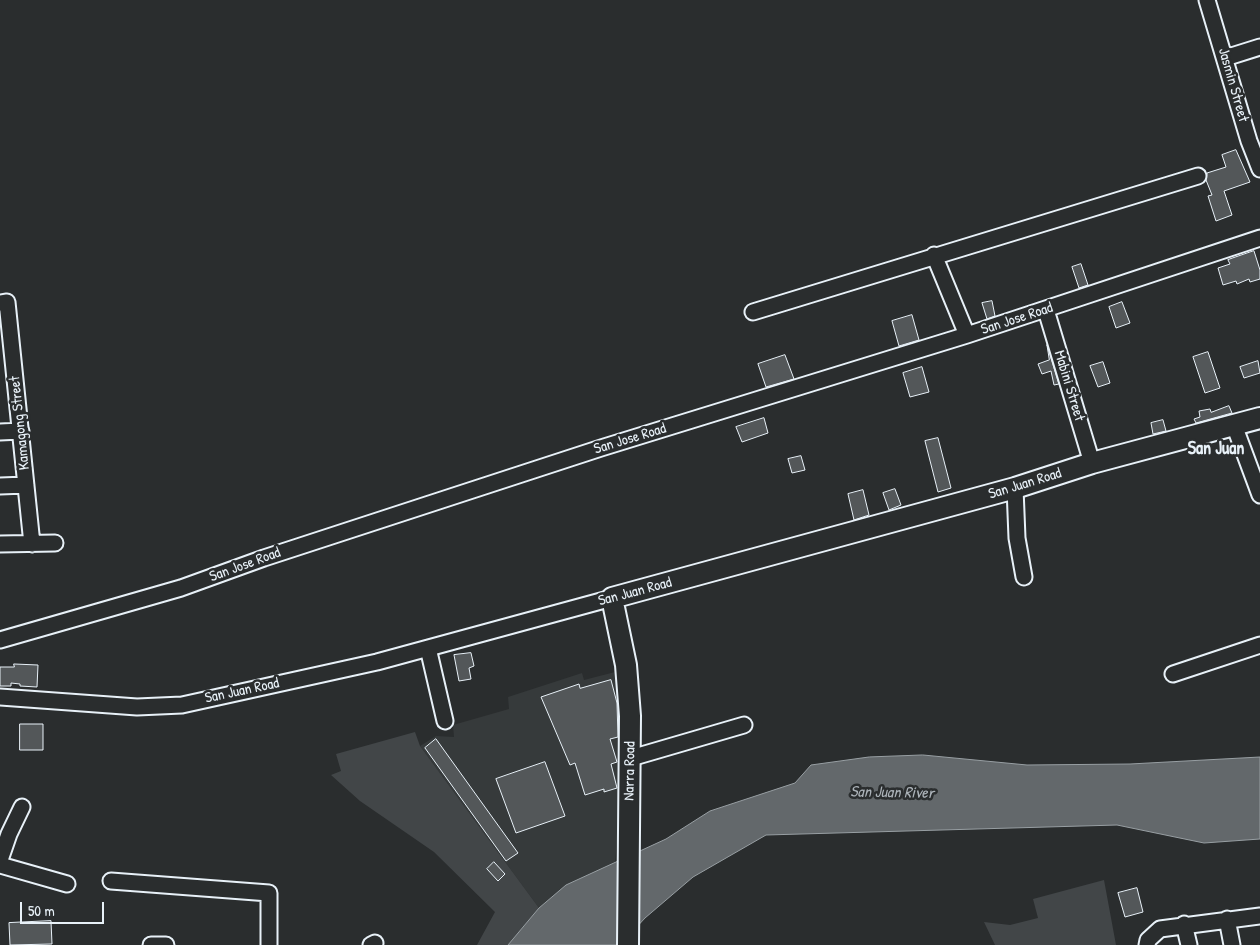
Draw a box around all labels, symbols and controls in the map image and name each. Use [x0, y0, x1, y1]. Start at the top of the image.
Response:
street label: Jasmin Street [1214, 46, 1252, 124]
street label: San Jose Road [979, 299, 1055, 339]
street label: Mabini Street [1050, 349, 1088, 423]
street label: Kamagong Street [6, 375, 34, 471]
street label: San Jose Road [592, 420, 668, 458]
district label: San Juan [1188, 438, 1244, 460]
street label: San Juan Road [986, 464, 1064, 504]
street label: San Jose Road [207, 544, 283, 586]
street label: San Juan Road [596, 574, 674, 610]
street label: San Juan Road [203, 674, 281, 708]
street label: Narra Road [620, 741, 640, 801]
water label: San Juan River [850, 783, 934, 803]
scale bar [22, 892, 106, 924]
text: 50 m [28, 900, 55, 921]

